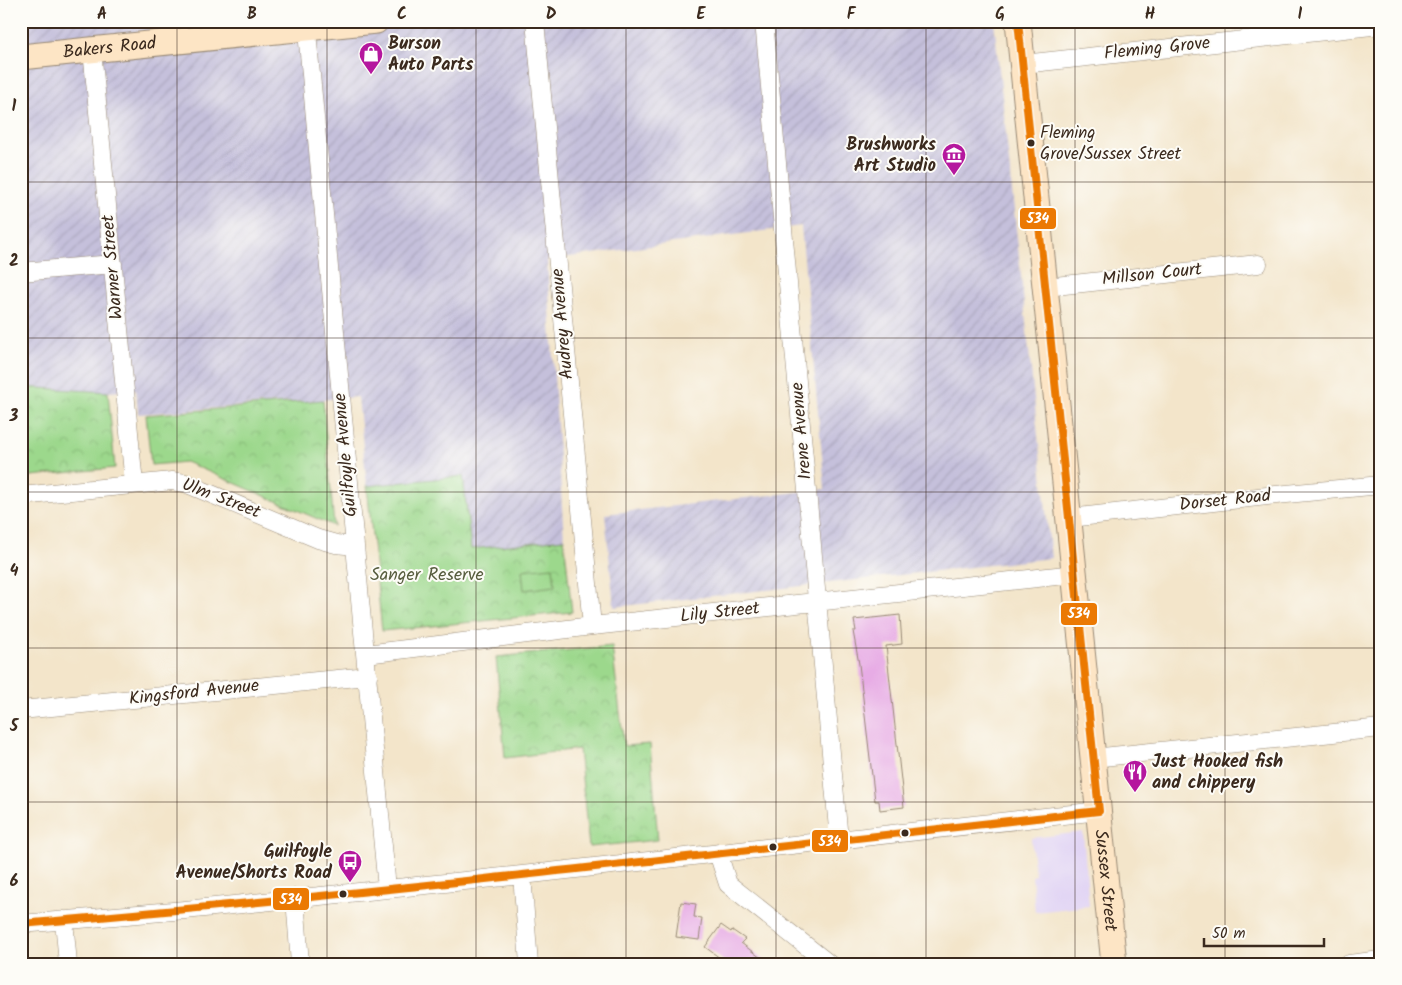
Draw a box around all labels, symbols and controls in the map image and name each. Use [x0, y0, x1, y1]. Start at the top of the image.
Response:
text: A [97, 2, 107, 27]
text: B [247, 2, 257, 27]
text: C [397, 2, 407, 27]
text: D [546, 2, 557, 27]
text: E [697, 2, 707, 27]
text: F [847, 2, 857, 27]
text: G [995, 2, 1005, 27]
text: H [1145, 2, 1155, 27]
text: I [1298, 2, 1303, 27]
street label: Bakers Road [62, 29, 159, 67]
street label: Fleming Grove [1102, 29, 1212, 69]
place label: Burson Auto Parts [388, 30, 474, 80]
shop icon: Burson Auto Parts [358, 41, 384, 75]
text: 1 [12, 94, 17, 119]
place label: Fleming Grove/Sussex Street [1040, 120, 1182, 168]
place label: Brushworks Art Studio [846, 131, 937, 181]
marker: Fleming Grove/Sussex Street [1026, 138, 1036, 148]
museum icon: Brushworks Art Studio [941, 142, 967, 176]
line badge: 534 [1019, 207, 1057, 230]
text: 534 [1026, 208, 1050, 230]
street label: Warner Street [94, 212, 132, 321]
text: 2 [9, 249, 19, 274]
street label: Millson Court [1101, 255, 1204, 295]
street label: Audrey Avenue [544, 267, 582, 381]
street label: Irene Avenue [783, 381, 821, 481]
street label: Guilfoyle Avenue [326, 392, 366, 518]
text: 3 [9, 404, 19, 429]
street label: Ulm Street [177, 471, 266, 528]
street label: Dorset Road [1178, 482, 1273, 520]
text: 4 [10, 559, 19, 584]
park label: Sanger Reserve [370, 561, 484, 590]
street label: Lily Street [679, 594, 762, 632]
line badge: 534 [1060, 602, 1098, 626]
text: 534 [1067, 603, 1091, 625]
street label: Kingsford Avenue [127, 672, 261, 714]
text: 5 [9, 714, 20, 739]
place label: Just Hooked fish and chippery [1152, 748, 1283, 798]
restaurant icon: Just Hooked fish and chippery [1122, 759, 1148, 793]
unlabelled marker [900, 828, 910, 838]
street label: Sussex Street [1086, 828, 1125, 934]
line badge: 534 [811, 829, 849, 853]
text: 534 [818, 831, 842, 853]
place label: Guilfoyle Avenue/Shorts Road [176, 838, 332, 888]
unlabelled marker [768, 842, 778, 852]
bus stop icon: Guilfoyle Avenue/Shorts Road [337, 849, 363, 883]
text: 6 [10, 869, 19, 894]
line badge: 534 [272, 887, 310, 911]
text: 534 [279, 889, 303, 911]
unlabelled marker [338, 889, 348, 899]
scale bar [1204, 915, 1324, 947]
text: 50 m [1212, 922, 1246, 946]

